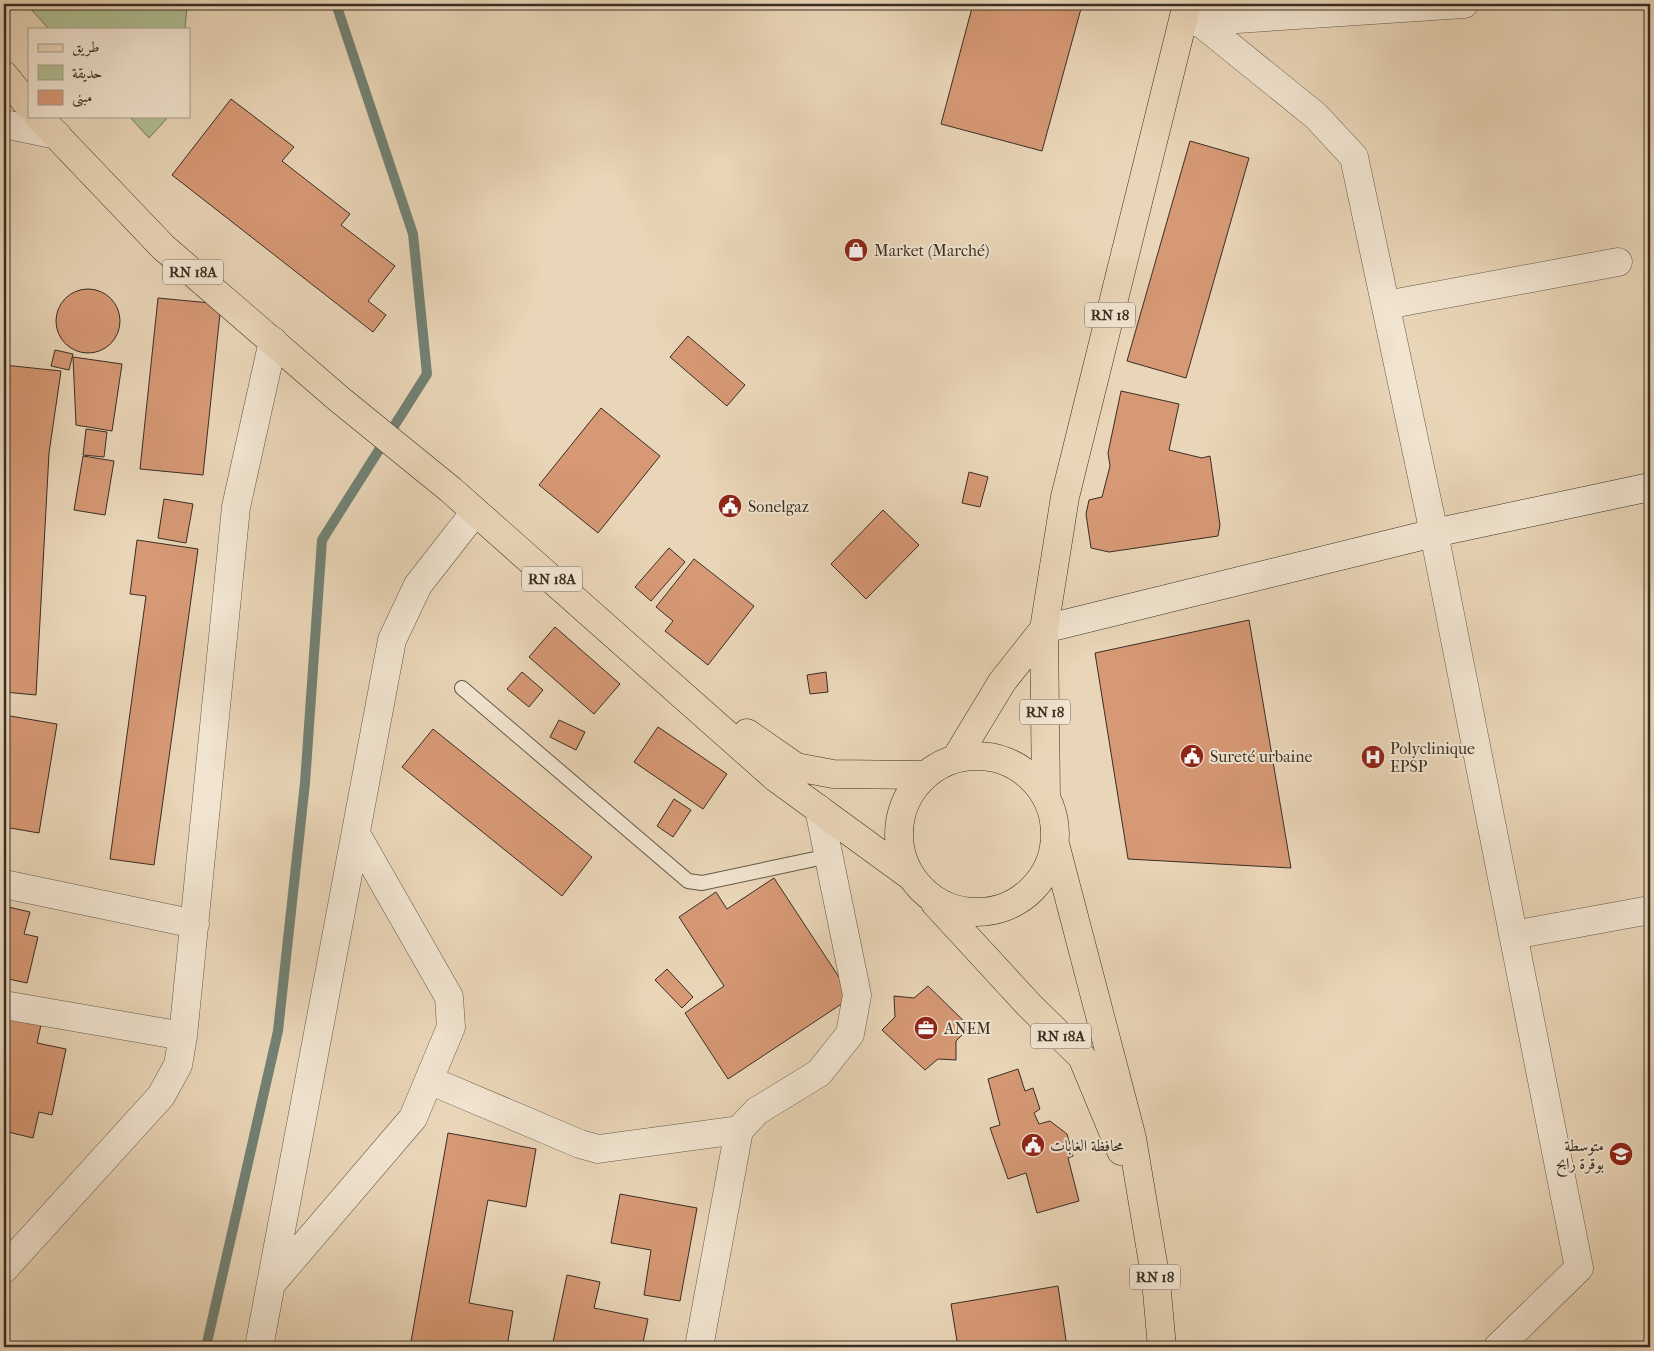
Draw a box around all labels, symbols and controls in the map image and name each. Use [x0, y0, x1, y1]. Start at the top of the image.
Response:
legend [28, 28, 190, 118]
text: طريق [72, 38, 99, 57]
text: حديقة [72, 64, 102, 82]
text: مبنى [72, 88, 92, 108]
shop icon: Market (Marché) [843, 237, 869, 263]
place label: Market (Marché) [874, 241, 989, 260]
road number: RN 18A [163, 260, 223, 284]
road number: RN 18 [1085, 302, 1135, 328]
public building icon: Sonelgaz [717, 493, 743, 519]
place label: Sonelgaz [748, 497, 809, 516]
road number: RN 18A [522, 566, 582, 592]
road number: RN 18 [1020, 700, 1070, 724]
place label: Polyclinique EPSP [1390, 739, 1475, 776]
public building icon: Sureté urbaine [1179, 743, 1205, 769]
hospital icon: Polyclinique EPSP [1360, 744, 1386, 770]
place label: Sureté urbaine [1210, 747, 1313, 766]
office icon: ANEM [913, 1015, 939, 1041]
place label: ANEM [943, 1019, 991, 1038]
road number: RN 18A [1031, 1024, 1091, 1048]
public building icon: محافظة الغابات [1020, 1132, 1046, 1158]
place label: محافظة الغابات [1050, 1136, 1124, 1155]
place label: متوسطة بوقرة رابح [1556, 1136, 1604, 1177]
school or university icon: متوسطة بوقرة رابح [1608, 1141, 1634, 1167]
road number: RN 18 [1130, 1264, 1180, 1290]

